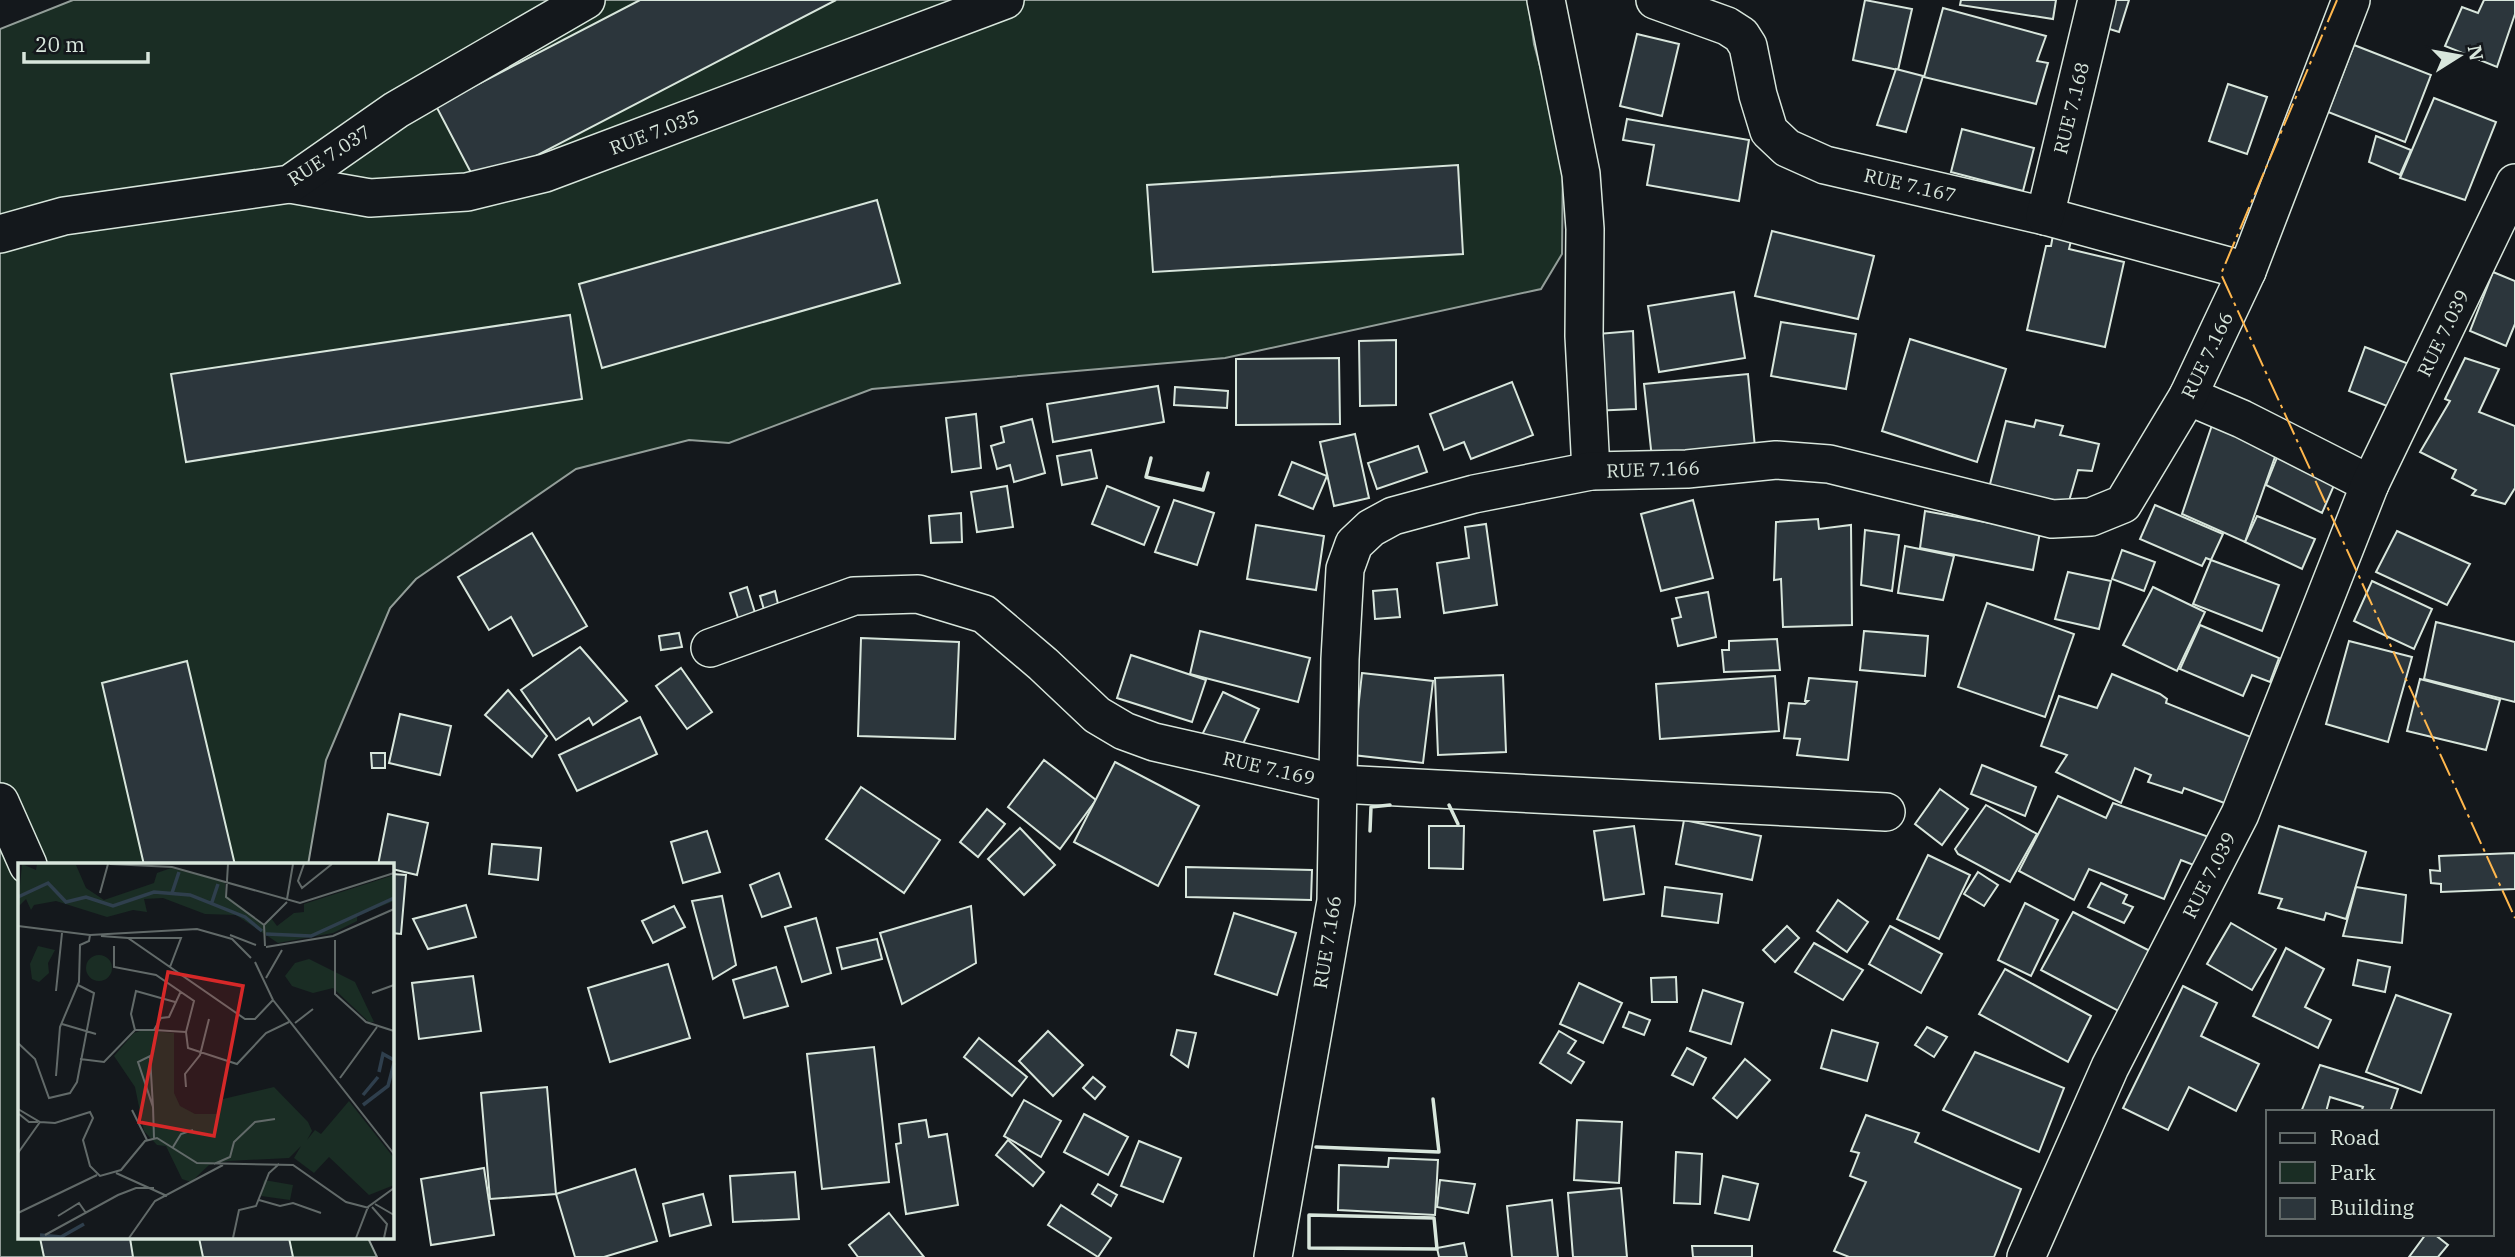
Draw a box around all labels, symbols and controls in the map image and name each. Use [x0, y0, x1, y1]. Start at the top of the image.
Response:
scale bar [24, 21, 149, 65]
north arrow [2424, 21, 2494, 91]
text: 20 m [35, 30, 85, 58]
text: N [2462, 43, 2489, 62]
street label: RUE 7.168 [2048, 60, 2094, 156]
street label: RUE 7.035 [606, 104, 702, 160]
street label: RUE 7.037 [283, 119, 375, 191]
street label: RUE 7.167 [1862, 163, 1958, 207]
street label: RUE 7.039 [2412, 286, 2474, 380]
street label: RUE 7.166 [2176, 308, 2238, 402]
street label: RUE 7.166 [1606, 455, 1700, 483]
street label: RUE 7.169 [1221, 746, 1317, 790]
street label: RUE 7.039 [2177, 828, 2241, 922]
inset map [18, 863, 394, 1240]
street label: RUE 7.166 [1308, 894, 1346, 990]
legend [2266, 1110, 2494, 1236]
text: Road [2330, 1123, 2380, 1151]
text: Park [2330, 1158, 2377, 1186]
text: Building [2330, 1193, 2415, 1221]

